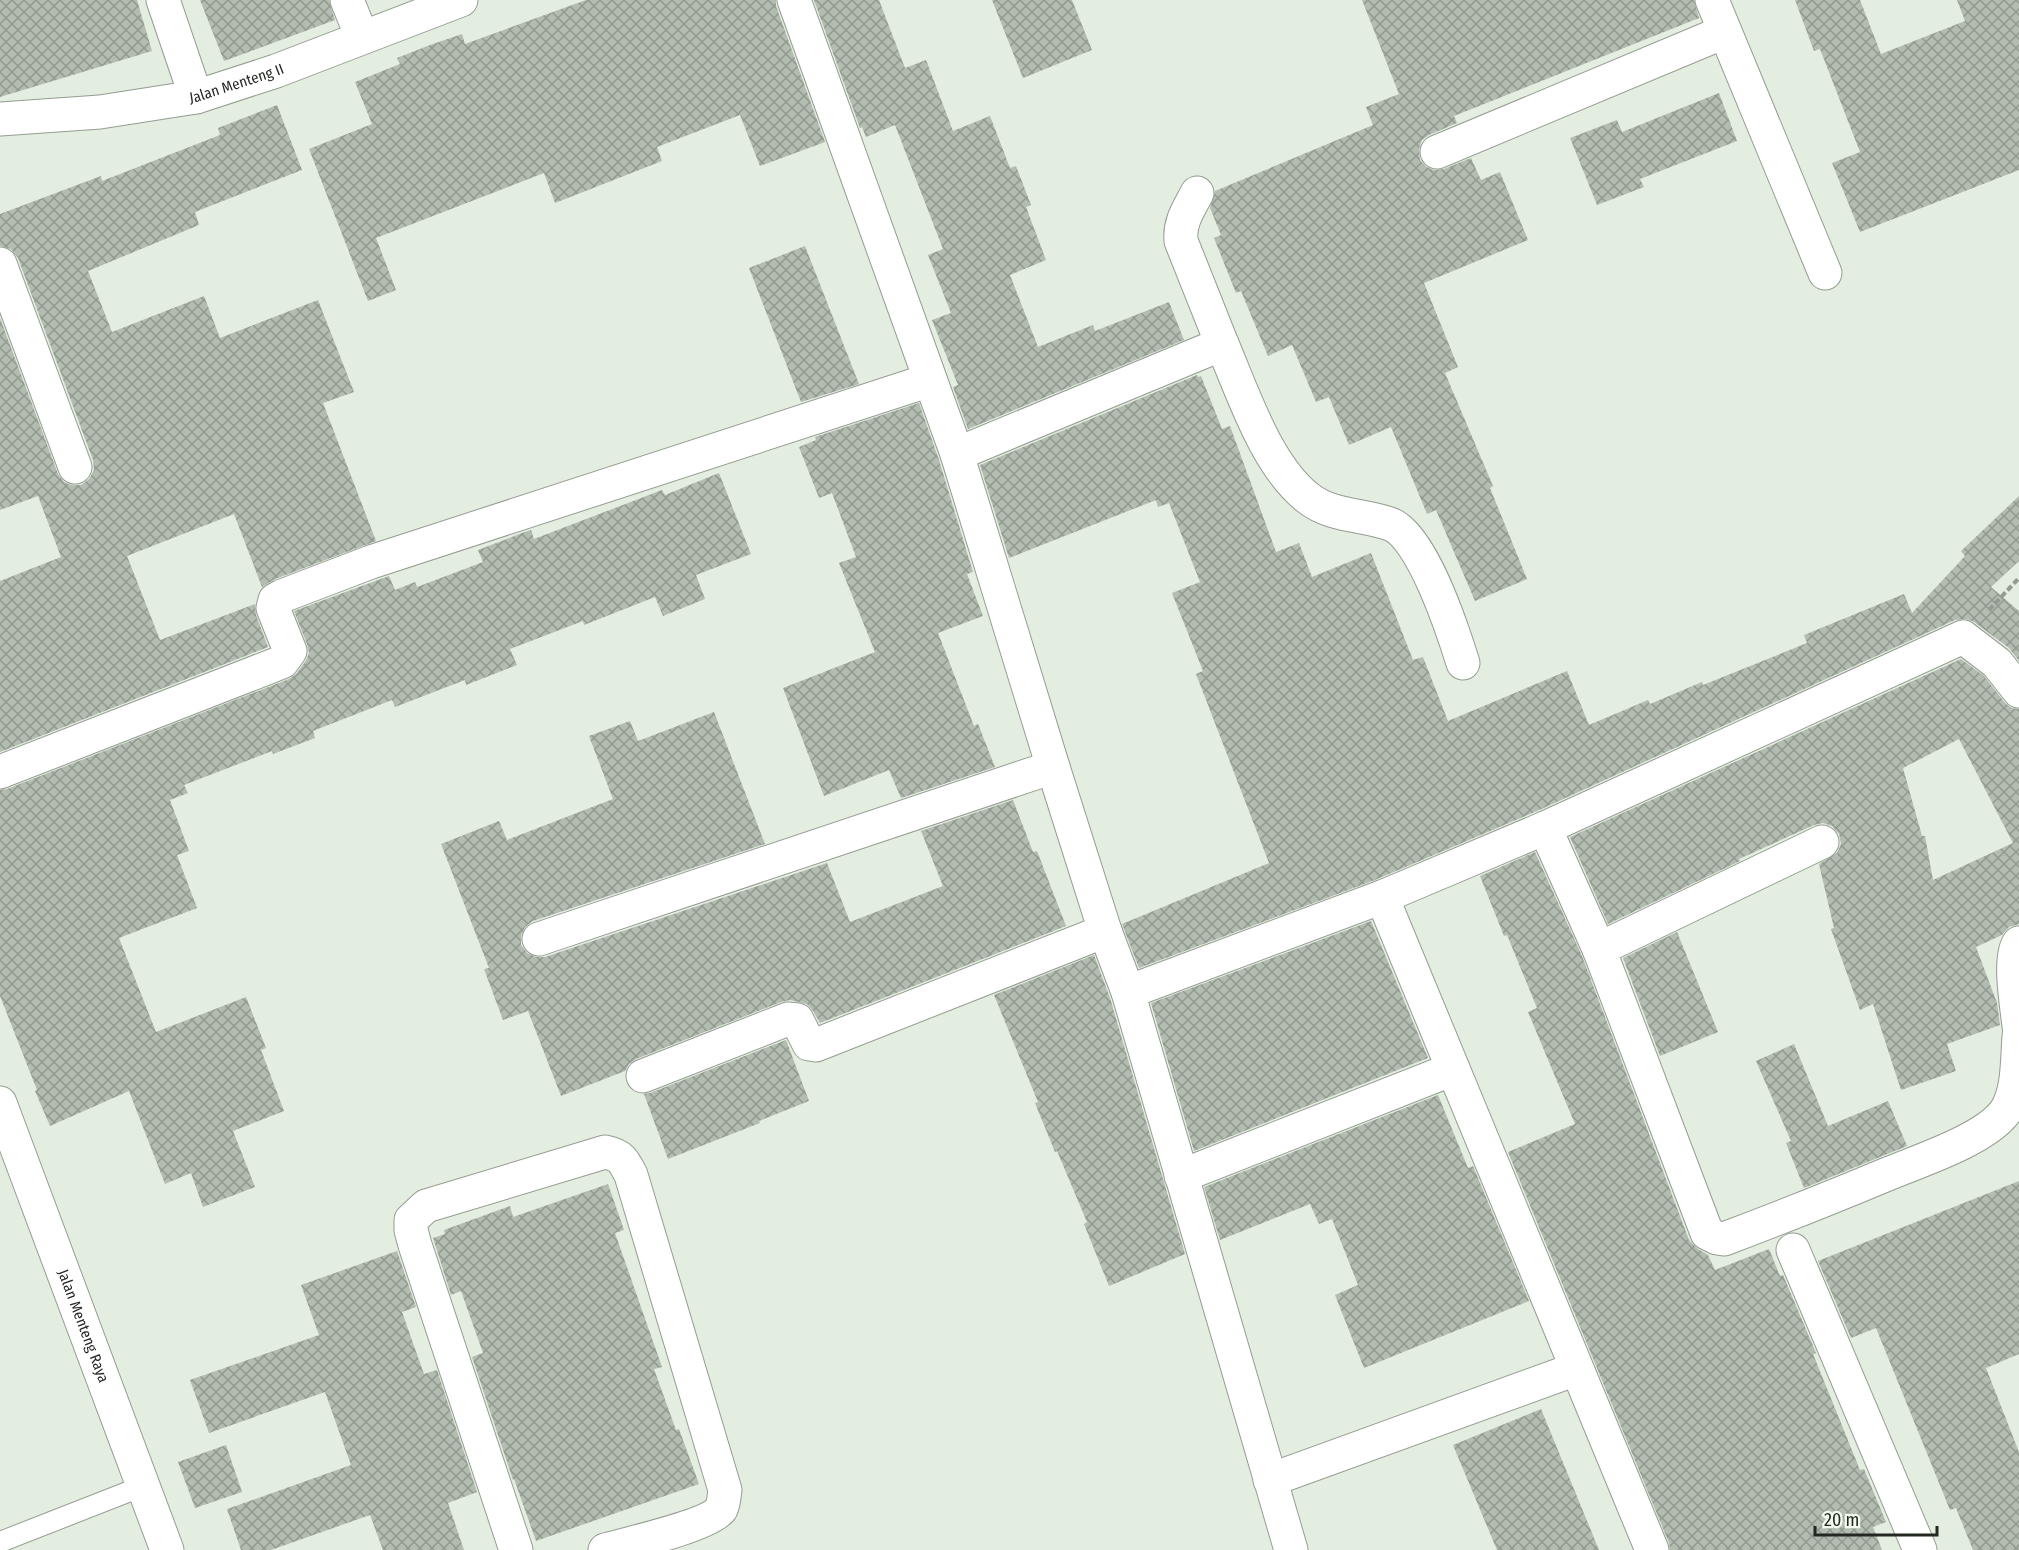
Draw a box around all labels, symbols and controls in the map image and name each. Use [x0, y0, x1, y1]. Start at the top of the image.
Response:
street label: Jalan Menteng II [188, 60, 286, 107]
street label: Jalan Menteng Raya [54, 1267, 113, 1385]
scale bar [1815, 1499, 1936, 1537]
text: 20 m [1824, 1509, 1859, 1531]

